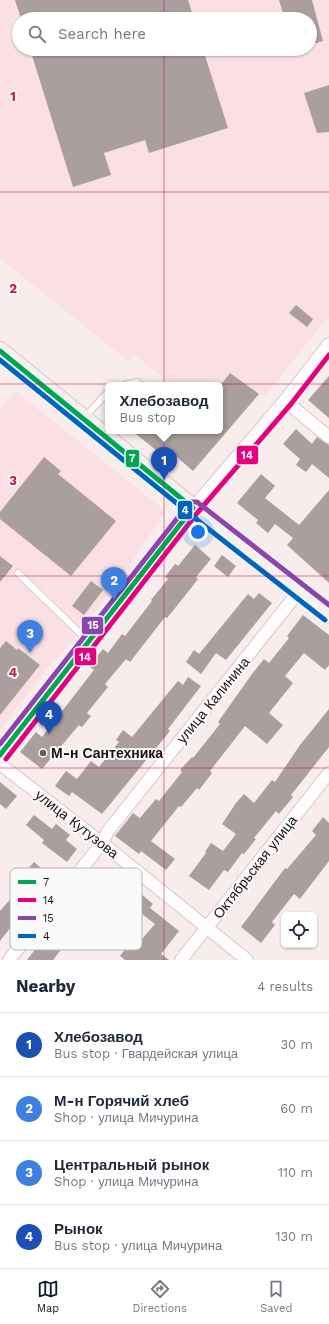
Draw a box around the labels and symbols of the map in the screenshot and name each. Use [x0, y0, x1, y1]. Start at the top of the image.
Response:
text: 1 [10, 89, 16, 104]
text: 2 [9, 281, 17, 296]
line badge: 14 [236, 445, 259, 465]
pin: 1 [151, 447, 177, 480]
line badge: 7 [125, 449, 140, 468]
text: 14 [241, 449, 253, 462]
text: 7 [129, 452, 136, 465]
text: 3 [9, 473, 17, 488]
line badge: 4 [177, 500, 193, 520]
text: 4 [181, 504, 189, 517]
your location [188, 522, 208, 542]
pin: 2 [101, 567, 127, 600]
line badge: 15 [81, 616, 104, 635]
text: 15 [87, 619, 99, 632]
pin: 3 [17, 620, 43, 653]
line badge: 14 [74, 647, 97, 666]
text: 14 [79, 651, 91, 664]
street label: улица Калинина [173, 654, 253, 746]
text: 4 [9, 665, 18, 680]
pin: 4 [36, 701, 62, 734]
place label: М-н Сантехника [51, 745, 163, 761]
marker: М-н Сантехника [38, 748, 48, 758]
street label: улица Кутузова [32, 787, 122, 862]
street label: Октябрьская улица [210, 812, 300, 922]
legend [10, 868, 142, 950]
text: 7 [43, 876, 49, 889]
text: 14 [43, 894, 54, 907]
text: 15 [43, 912, 54, 925]
text: 4 [43, 930, 50, 943]

